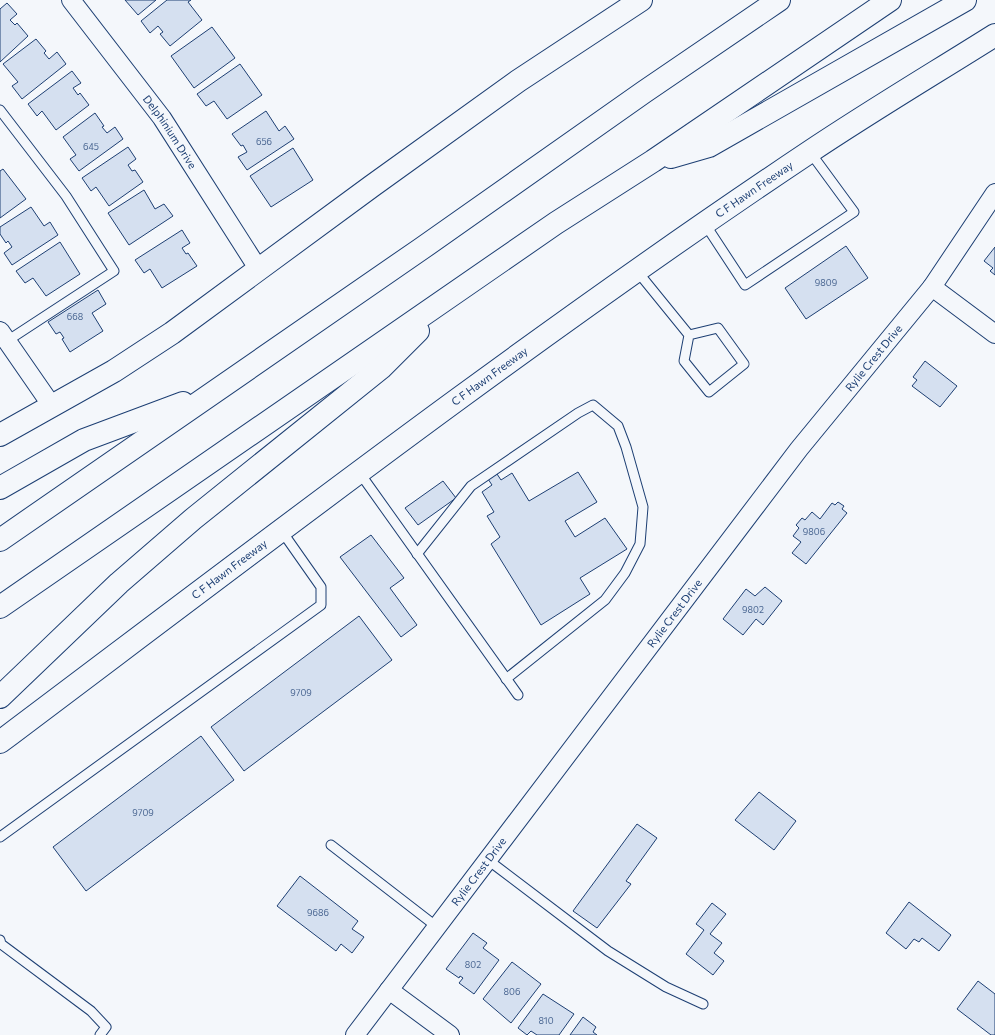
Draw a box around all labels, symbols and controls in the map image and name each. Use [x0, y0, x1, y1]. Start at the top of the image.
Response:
street label: Delphinium Drive [141, 92, 200, 171]
house number: 656 [256, 136, 272, 147]
house number: 645 [83, 141, 99, 152]
street label: C F Hawn Freeway [713, 158, 795, 220]
house number: 9809 [815, 277, 837, 288]
house number: 668 [67, 311, 83, 322]
street label: Rylie Crest Drive [842, 322, 905, 394]
street label: C F Hawn Freeway [448, 344, 530, 408]
house number: 9806 [803, 526, 825, 537]
street label: C F Hawn Freeway [189, 536, 269, 601]
street label: Rylie Crest Drive [644, 576, 704, 650]
house number: 9802 [742, 604, 764, 615]
house number: 9709 [290, 687, 312, 698]
house number: 9709 [132, 807, 154, 818]
street label: Rylie Crest Drive [448, 834, 509, 908]
house number: 9686 [307, 907, 329, 918]
house number: 802 [465, 959, 481, 970]
house number: 806 [504, 986, 520, 997]
house number: 810 [538, 1015, 554, 1026]

